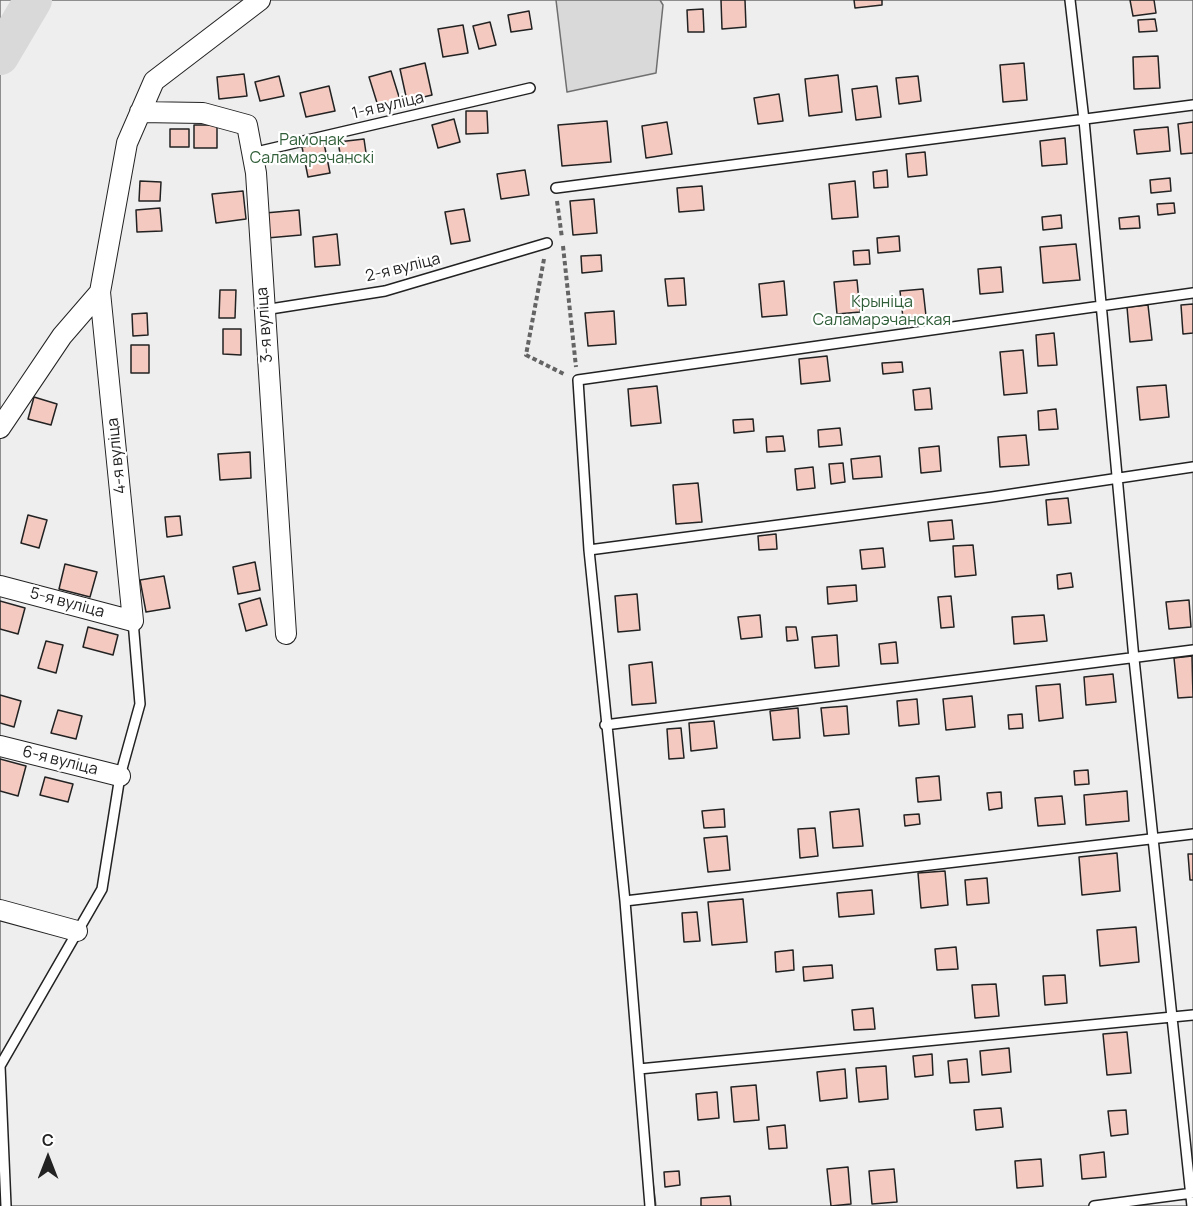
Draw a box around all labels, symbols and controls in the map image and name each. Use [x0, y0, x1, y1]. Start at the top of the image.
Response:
street label: 1-я вуліца [350, 88, 426, 124]
park label: Рамонак Саламарэчанскі [250, 131, 374, 169]
street label: 2-я вуліца [364, 249, 442, 287]
street label: 3-я вуліца [253, 286, 277, 364]
park label: Крыніца Саламарэчанская [813, 293, 951, 331]
street label: 4-я вуліца [103, 417, 131, 495]
street label: 5-я вуліца [28, 584, 106, 622]
street label: 6-я вуліца [20, 742, 100, 780]
north arrow [18, 1128, 78, 1188]
text: С [42, 1129, 54, 1151]

